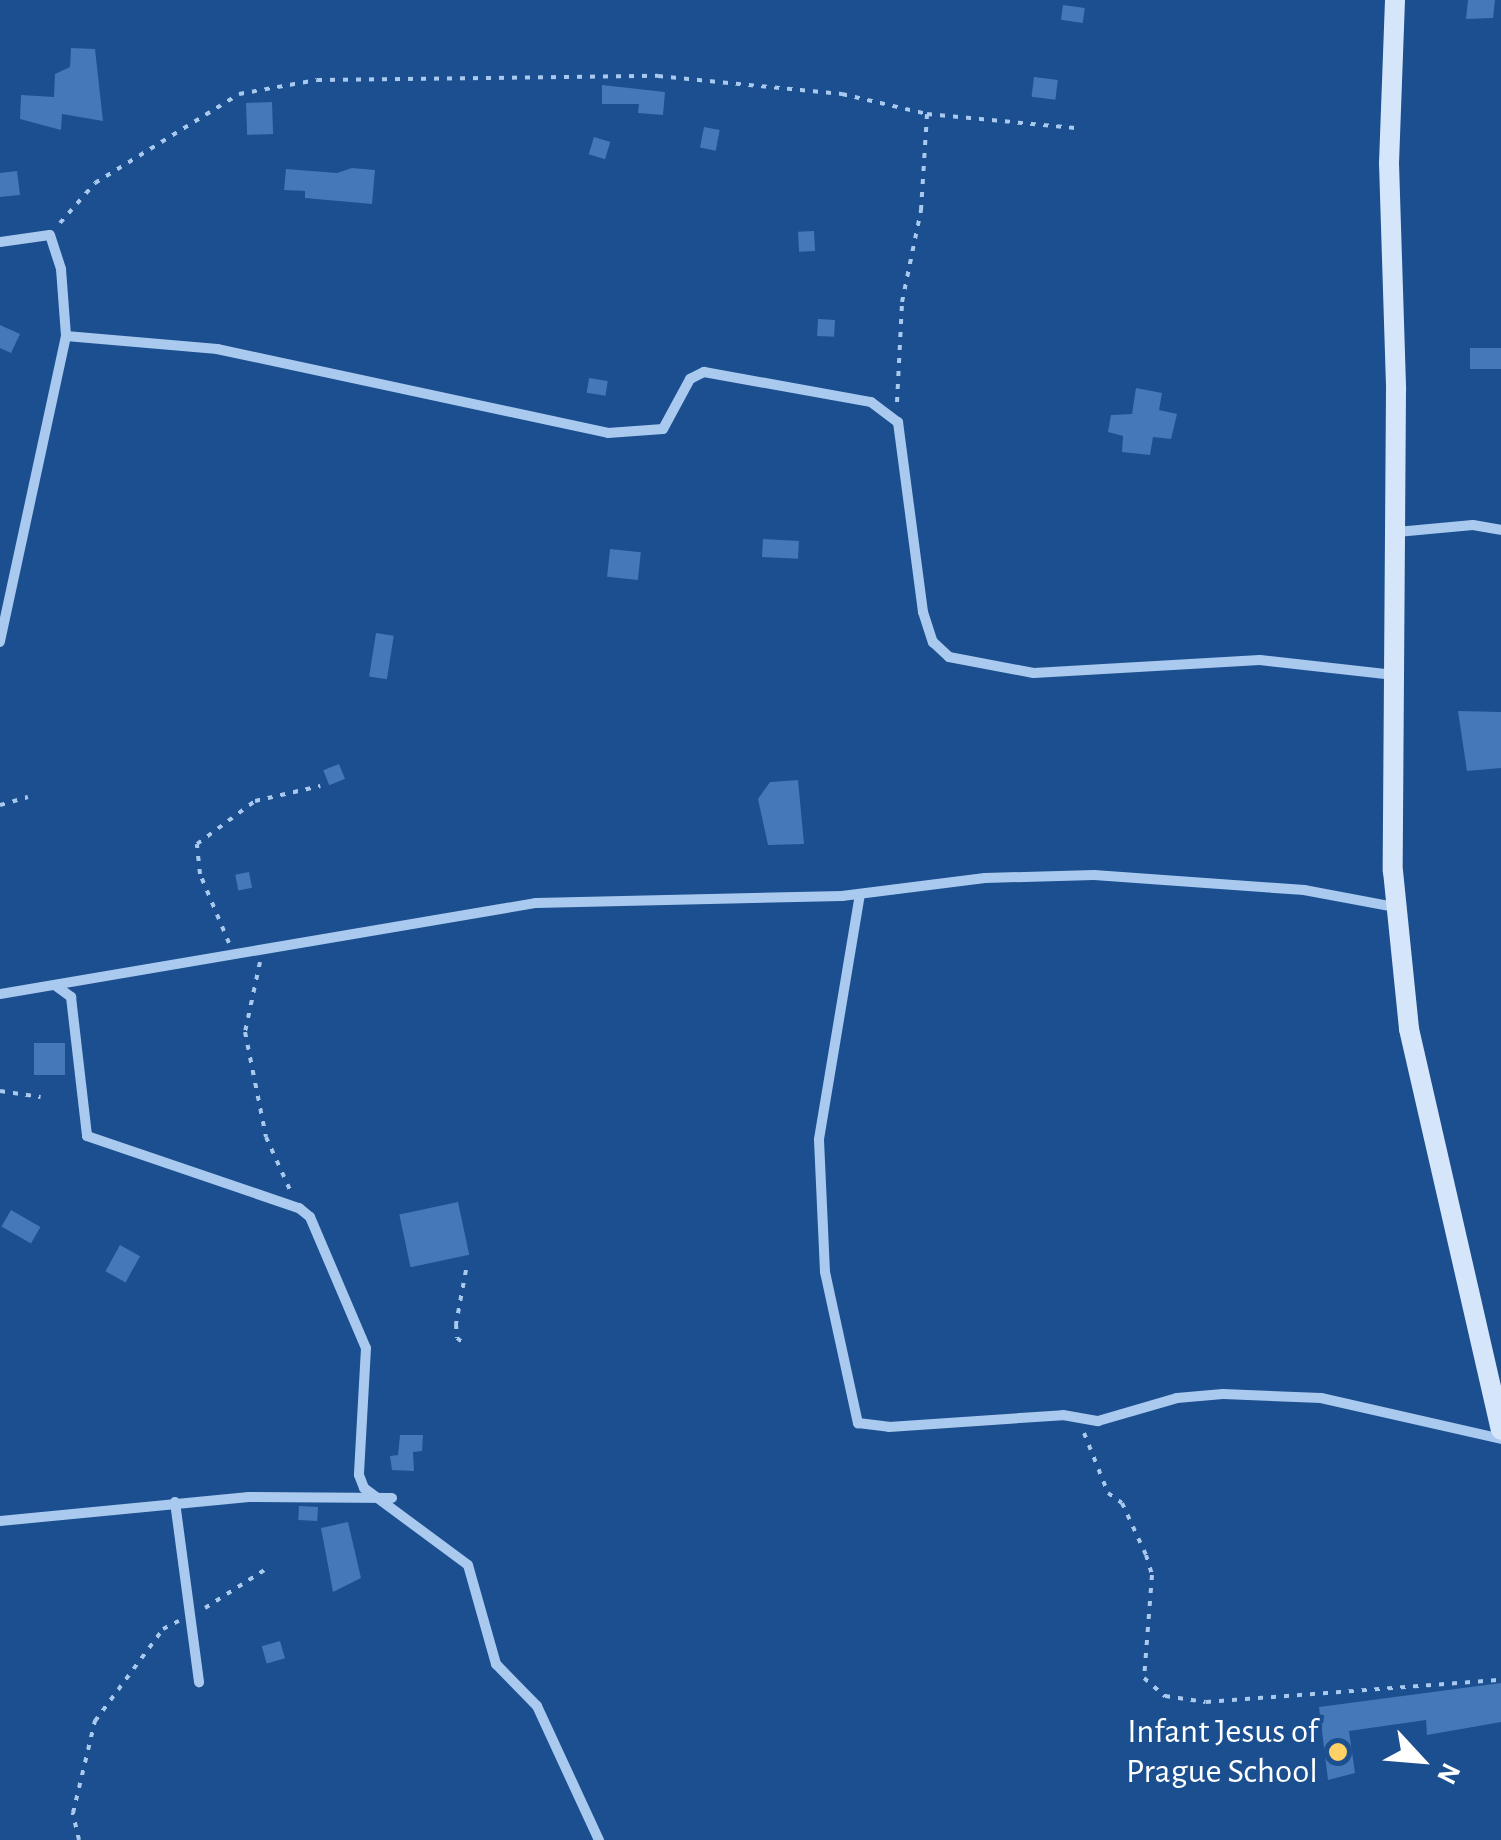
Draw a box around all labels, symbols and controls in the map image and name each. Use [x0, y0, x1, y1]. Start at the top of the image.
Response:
north arrow [1371, 1710, 1471, 1810]
place label: Infant Jesus of Prague School [1126, 1711, 1318, 1793]
marker: Infant Jesus of Prague School [1327, 1741, 1349, 1763]
text: N [1431, 1758, 1465, 1788]

